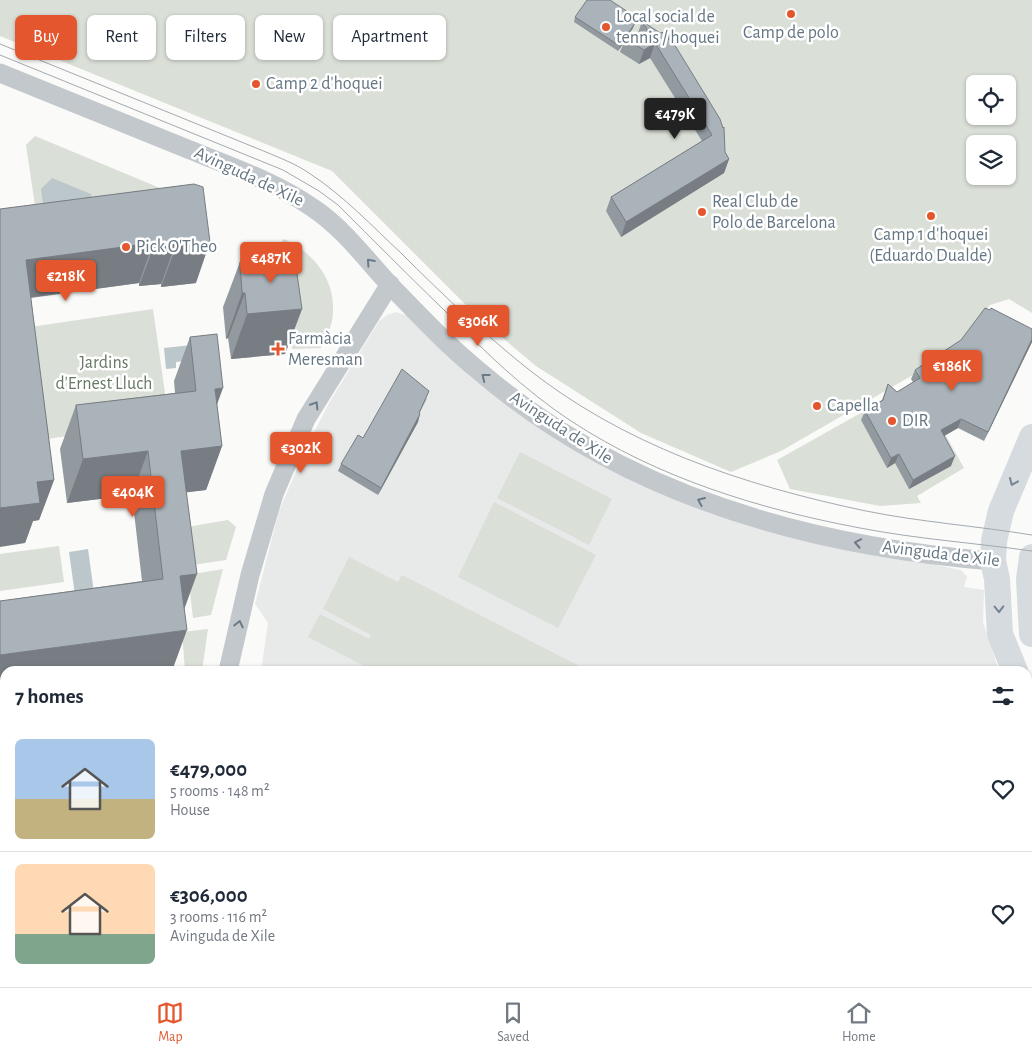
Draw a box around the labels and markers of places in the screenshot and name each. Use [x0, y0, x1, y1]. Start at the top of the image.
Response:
place label: Local social de tennis / hoquei [616, 8, 720, 47]
marker: Camp de polo [785, 8, 797, 20]
marker: Local social de tennis / hoquei [600, 21, 612, 33]
place label: Camp de polo [743, 24, 839, 42]
place label: Camp 2 d'hoquei [266, 75, 383, 93]
marker: Camp 2 d'hoquei [250, 78, 262, 90]
pin: €479K [640, 98, 710, 140]
place label: Real Club de Polo de Barcelona [712, 193, 836, 232]
marker: Real Club de Polo de Barcelona [696, 206, 708, 218]
marker: Camp 1 d'hoquei (Eduardo Dualde) [925, 210, 937, 222]
place label: Camp 1 d'hoquei (Eduardo Dualde) [869, 226, 993, 265]
place label: Pick O'Theo [136, 238, 217, 256]
marker: Pick O'Theo [120, 241, 132, 253]
pin: €487K [236, 242, 306, 284]
pin: €218K [31, 260, 101, 302]
pin: €306K [443, 304, 513, 347]
place label: Farmàcia Meresman [288, 330, 363, 369]
marker: Farmàcia Meresman [272, 343, 284, 355]
pin: €186K [917, 350, 987, 392]
place label: Capella [827, 397, 879, 415]
marker: Capella [811, 400, 823, 412]
place label: DIR [902, 412, 928, 430]
marker: DIR [886, 415, 898, 427]
pin: €302K [266, 432, 336, 474]
pin: €404K [98, 476, 168, 518]

